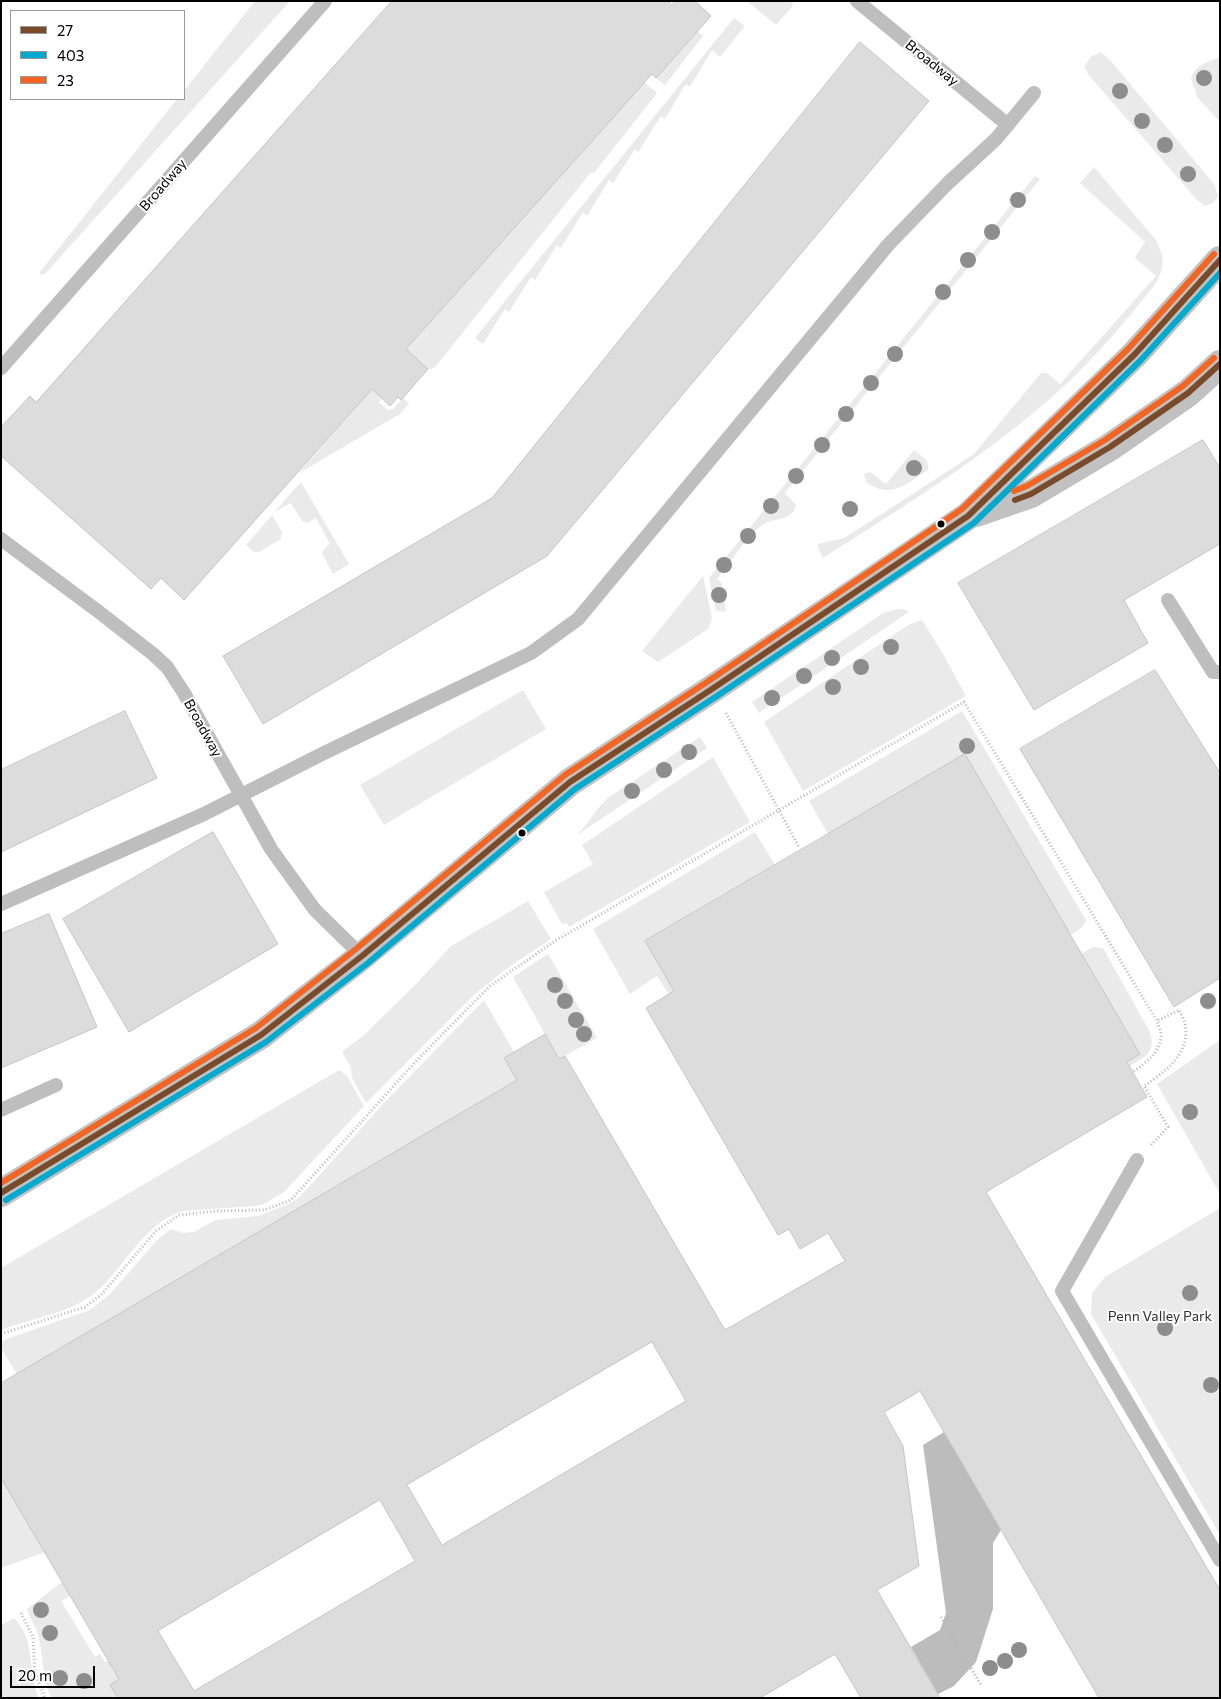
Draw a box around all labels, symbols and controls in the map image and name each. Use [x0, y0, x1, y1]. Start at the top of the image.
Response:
legend [10, 10, 185, 100]
text: 27 [57, 21, 73, 39]
street label: Broadway [902, 36, 962, 90]
text: 403 [57, 46, 84, 64]
text: 23 [57, 71, 74, 89]
street label: Broadway [136, 155, 190, 215]
unlabelled marker [936, 519, 946, 529]
street label: Broadway [180, 696, 226, 760]
unlabelled marker [517, 828, 527, 838]
park label: Penn Valley Park [1108, 1308, 1212, 1324]
scale bar [12, 1656, 98, 1688]
text: 20 m [18, 1666, 52, 1684]

